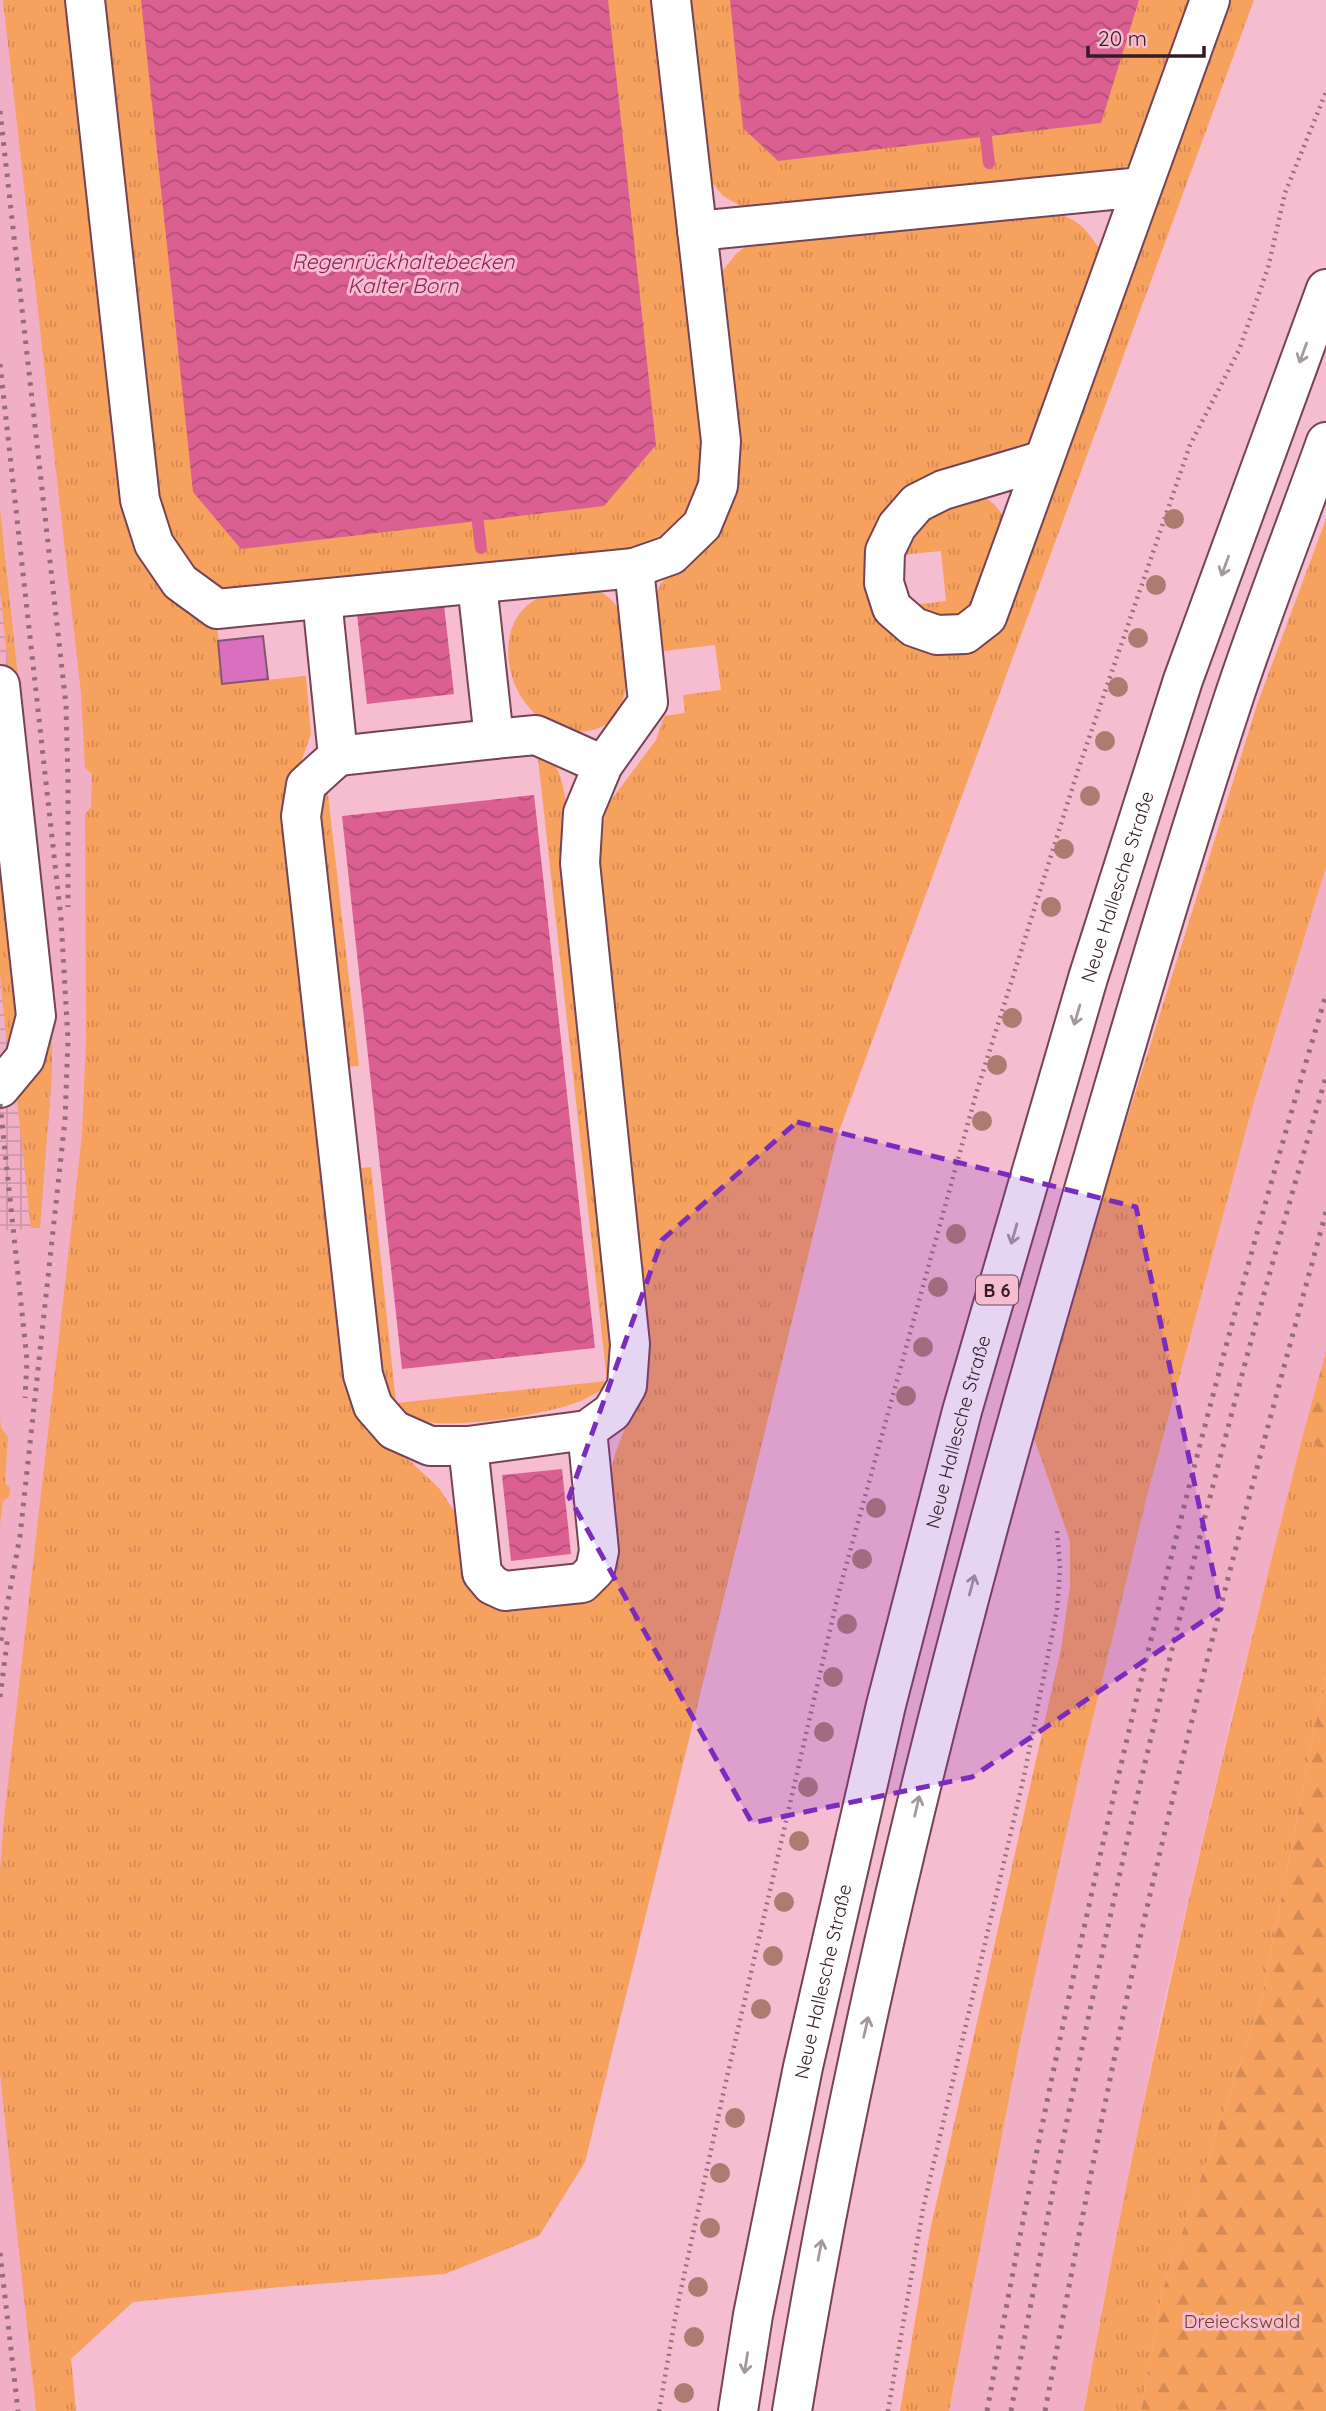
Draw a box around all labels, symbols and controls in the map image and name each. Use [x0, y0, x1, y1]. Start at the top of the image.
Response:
scale bar [1088, 14, 1204, 58]
text: 20 m [1098, 25, 1147, 51]
water label: Regenrückhaltebecken Kalter Born [292, 248, 515, 298]
one-way arrow [1295, 341, 1308, 363]
one-way arrow [1217, 555, 1230, 577]
street label: Neue Hallesche Straße [1075, 788, 1159, 985]
one-way arrow [1070, 1004, 1083, 1026]
one-way arrow [1006, 1222, 1019, 1244]
road number: B 6 [976, 1275, 1018, 1304]
street label: Neue Hallesche Straße [920, 1332, 995, 1531]
one-way arrow [966, 1574, 979, 1597]
one-way arrow [911, 1795, 924, 1818]
street label: Neue Hallesche Straße [789, 1882, 857, 2081]
one-way arrow [860, 2016, 873, 2039]
one-way arrow [814, 2239, 828, 2262]
park label: Dreieckswald [1184, 2309, 1300, 2333]
one-way arrow [739, 2351, 752, 2374]

